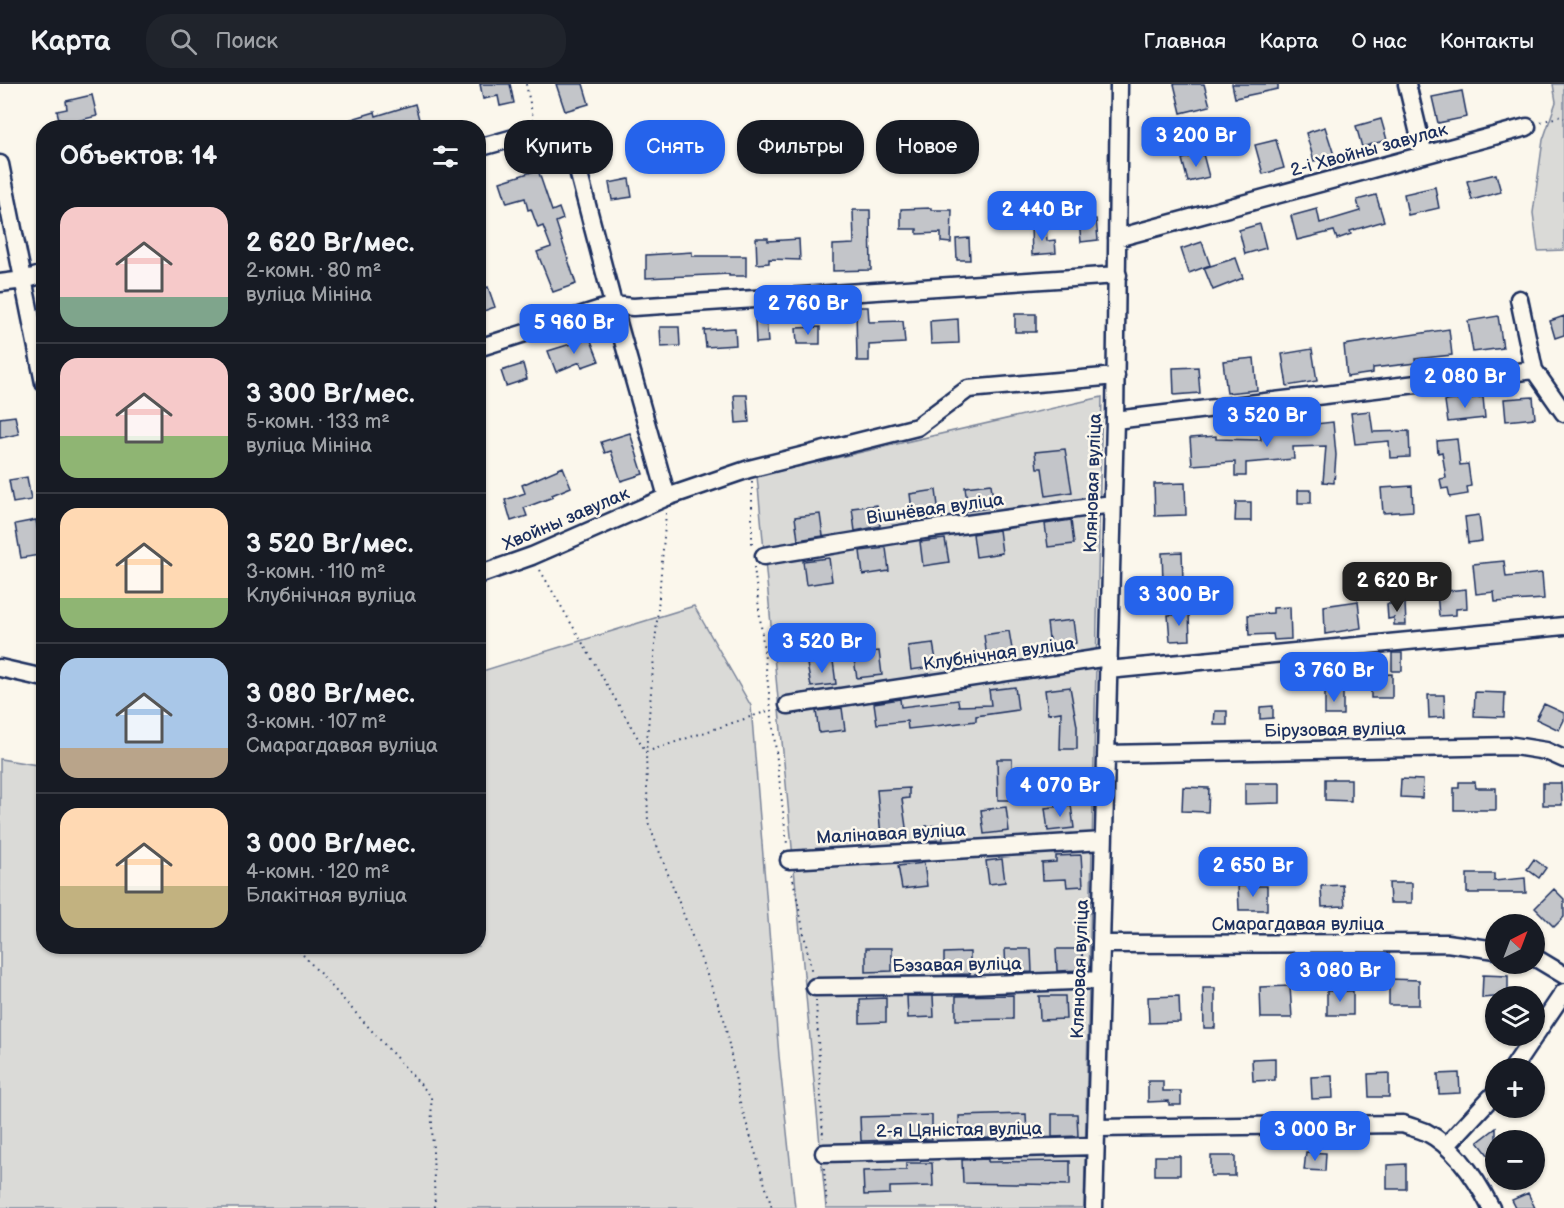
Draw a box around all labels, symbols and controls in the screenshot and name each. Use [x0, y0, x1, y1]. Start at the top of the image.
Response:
search box [146, 14, 566, 68]
text: Карта [30, 25, 110, 58]
icon: search [167, 25, 200, 58]
text: Поиск [215, 28, 278, 55]
text: Главная [1143, 29, 1226, 54]
text: Карта [1259, 29, 1318, 54]
text: О нас [1351, 29, 1407, 54]
text: Контакты [1440, 29, 1534, 54]
pin: 3 200 Br [1134, 117, 1258, 168]
street label: 2-і Хвойны завулак [1288, 119, 1450, 181]
chip: Купить [504, 120, 613, 174]
chip: Снять [625, 120, 725, 174]
chip: Фильтры [737, 120, 864, 174]
chip: Новое [876, 120, 979, 174]
text: 3 200 Br [1155, 124, 1237, 148]
icon: filters [429, 140, 462, 173]
text: Объектов: 14 [60, 141, 217, 172]
pin: 2 440 Br [980, 191, 1104, 242]
text: 2 440 Br [1002, 198, 1082, 222]
text: 2 620 Br/мес. [246, 228, 415, 259]
icon: home [108, 231, 180, 303]
text: 2-комн. · 80 m² [246, 259, 381, 283]
text: вуліца Мініна [246, 283, 372, 307]
pin: 2 760 Br [746, 285, 870, 336]
text: 2 760 Br [768, 292, 848, 316]
pin: 5 960 Br [512, 304, 636, 355]
text: 5 960 Br [534, 311, 614, 335]
pin: 2 080 Br [1403, 358, 1527, 409]
text: 2 080 Br [1424, 365, 1506, 389]
text: 3 300 Br/мес. [246, 379, 415, 410]
icon: home [108, 382, 180, 454]
pin: 3 520 Br [1205, 397, 1329, 448]
text: 3 520 Br [1227, 404, 1307, 428]
text: 5-комн. · 133 m² [246, 410, 390, 434]
street label: Кляновая вуліца [1080, 412, 1106, 553]
text: вуліца Мініна [246, 434, 372, 458]
street label: Хвойны завулак [500, 483, 633, 555]
street label: Вішнёвая вуліца [865, 489, 1005, 529]
text: 3 520 Br/мес. [246, 529, 413, 560]
icon: home [108, 532, 180, 604]
text: 3-комн. · 110 m² [246, 560, 386, 584]
pin: 2 620 Br [1335, 562, 1459, 613]
text: 2 620 Br [1356, 569, 1438, 593]
pin: 3 300 Br [1117, 576, 1241, 627]
text: 3 300 Br [1138, 583, 1220, 607]
text: Клубнічная вуліца [246, 584, 416, 608]
pin: 3 520 Br [760, 623, 884, 674]
text: 3 520 Br [782, 630, 862, 654]
street label: Клубнічная вуліца [922, 633, 1077, 675]
pin: 3 760 Br [1272, 652, 1396, 703]
text: 3 760 Br [1294, 659, 1374, 683]
text: 3 080 Br/мес. [246, 679, 415, 710]
icon: home [108, 682, 180, 754]
text: 3-комн. · 107 m² [246, 710, 387, 734]
street label: Бірузовая вуліца [1264, 718, 1406, 742]
text: Смарагдавая вуліца [246, 734, 438, 758]
pin: 4 070 Br [998, 767, 1122, 818]
text: 4 070 Br [1020, 774, 1100, 798]
street label: Малінавая вуліца [816, 820, 967, 848]
text: 3 000 Br/мес. [246, 829, 416, 860]
icon: home [108, 832, 180, 904]
pin: 2 650 Br [1191, 847, 1315, 898]
text: 2 650 Br [1213, 854, 1293, 878]
text: 4-комн. · 120 m² [246, 860, 390, 884]
text: Блакітная вуліца [246, 884, 407, 908]
street label: Кляновая вуліца [1067, 898, 1093, 1039]
street label: Смарагдавая вуліца [1212, 914, 1385, 935]
north arrow [1485, 914, 1545, 974]
map controls [1485, 914, 1545, 1190]
pin: 3 080 Br [1278, 952, 1402, 1003]
street label: Бэзавая вуліца [892, 953, 1022, 977]
text: 3 080 Br [1299, 959, 1381, 983]
button: layers [1485, 986, 1545, 1046]
button: + [1485, 1058, 1545, 1118]
pin: 3 000 Br [1253, 1111, 1377, 1162]
street label: 2-я Цяністая вуліца [876, 1118, 1043, 1142]
text: 3 000 Br [1274, 1118, 1356, 1142]
button: − [1485, 1130, 1545, 1190]

